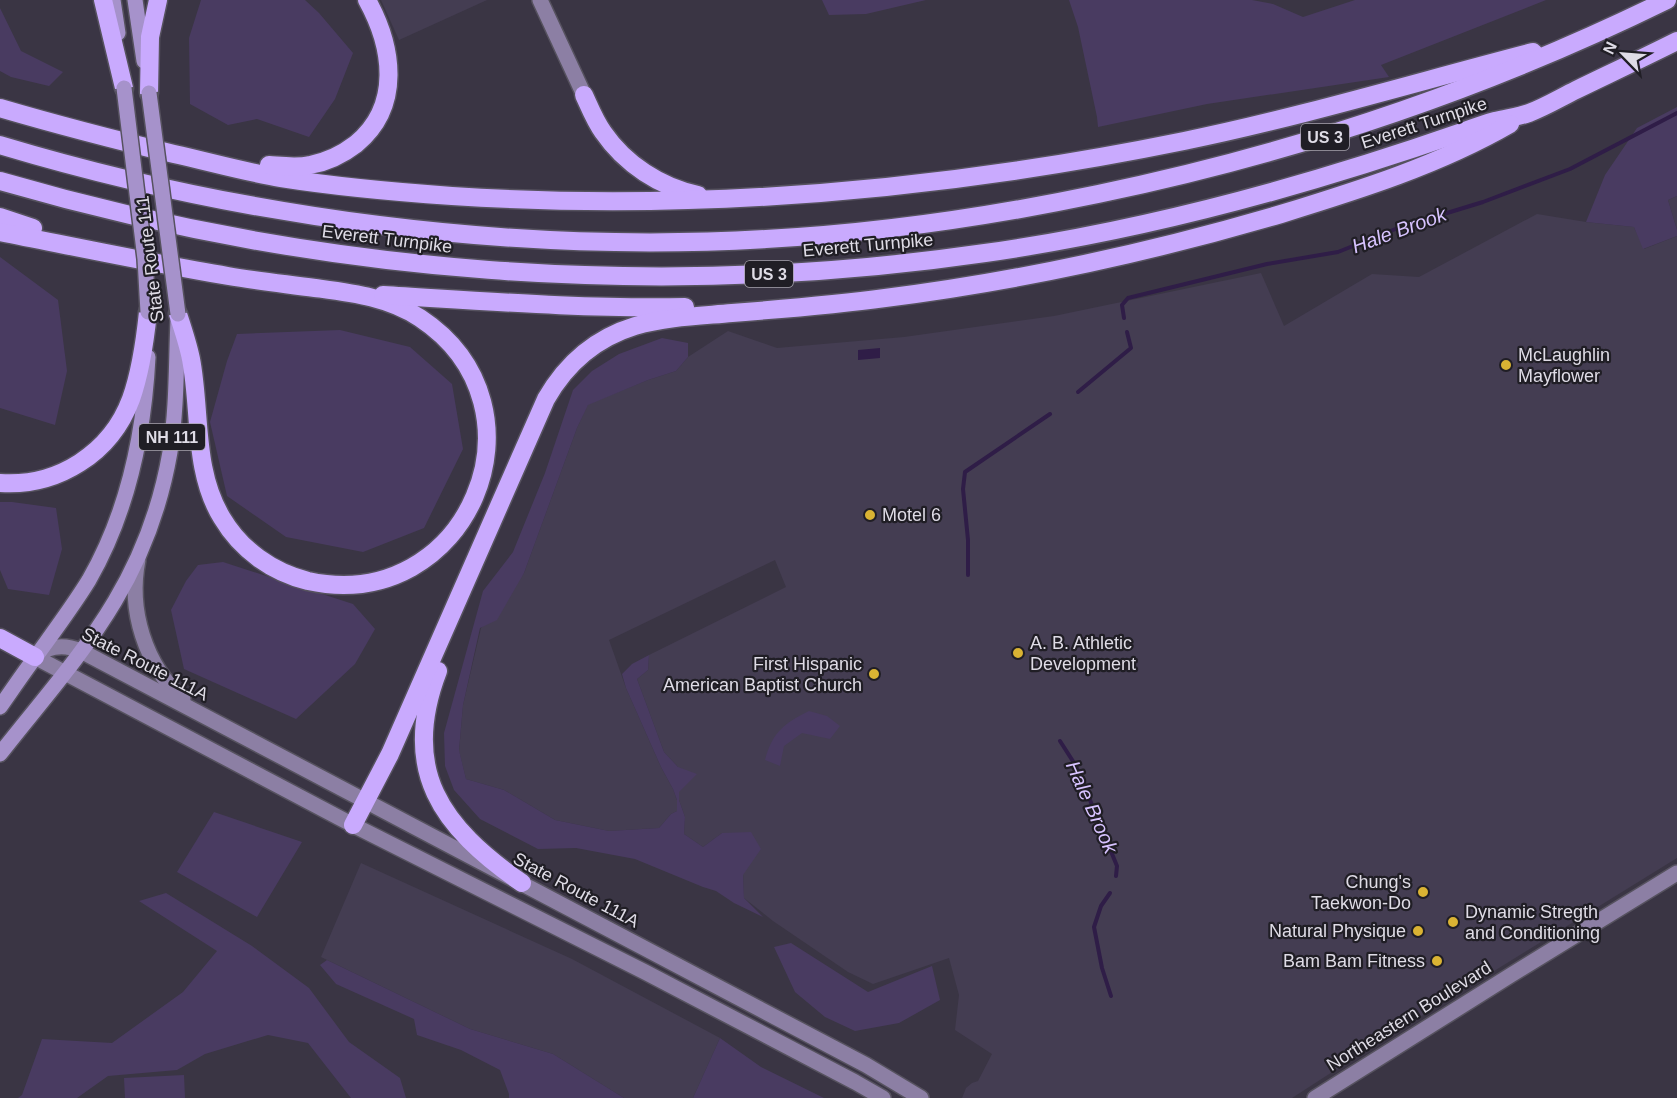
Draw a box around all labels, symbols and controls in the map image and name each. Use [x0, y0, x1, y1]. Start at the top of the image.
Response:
north arrow [1593, 24, 1653, 84]
text: N [1600, 39, 1620, 57]
street label: Everett Turnpike [1359, 93, 1489, 153]
road number: US 3 [1301, 124, 1349, 150]
street label: State Route 111 [132, 195, 168, 323]
water label: Hale Brook [1349, 202, 1450, 257]
street label: Everett Turnpike [321, 221, 453, 257]
street label: Everett Turnpike [802, 229, 934, 261]
road number: US 3 [745, 261, 793, 287]
place label: McLaughlin Mayflower [1518, 345, 1610, 386]
marker: McLaughlin Mayflower [1499, 358, 1513, 372]
road number: NH 111 [139, 424, 205, 450]
place label: Motel 6 [882, 505, 941, 525]
marker: Motel 6 [863, 508, 877, 522]
street label: State Route 111A [78, 623, 212, 705]
place label: A. B. Athletic Development [1030, 633, 1136, 674]
marker: A. B. Athletic Development [1011, 646, 1025, 660]
place label: First Hispanic American Baptist Church [663, 654, 862, 695]
marker: First Hispanic American Baptist Church [867, 667, 881, 681]
water label: Hale Brook [1062, 757, 1123, 858]
street label: State Route 111A [510, 848, 642, 932]
place label: Chung's Taekwon-Do [1311, 872, 1411, 913]
marker: Chung's Taekwon-Do [1416, 885, 1430, 899]
place label: Dynamic Stregth and Conditioning [1465, 902, 1600, 943]
marker: Dynamic Stregth and Conditioning [1446, 915, 1460, 929]
place label: Natural Physique [1269, 921, 1406, 941]
marker: Natural Physique [1411, 924, 1425, 938]
place label: Bam Bam Fitness [1283, 951, 1425, 971]
marker: Bam Bam Fitness [1430, 954, 1444, 968]
street label: Northeastern Boulevard [1323, 957, 1495, 1075]

